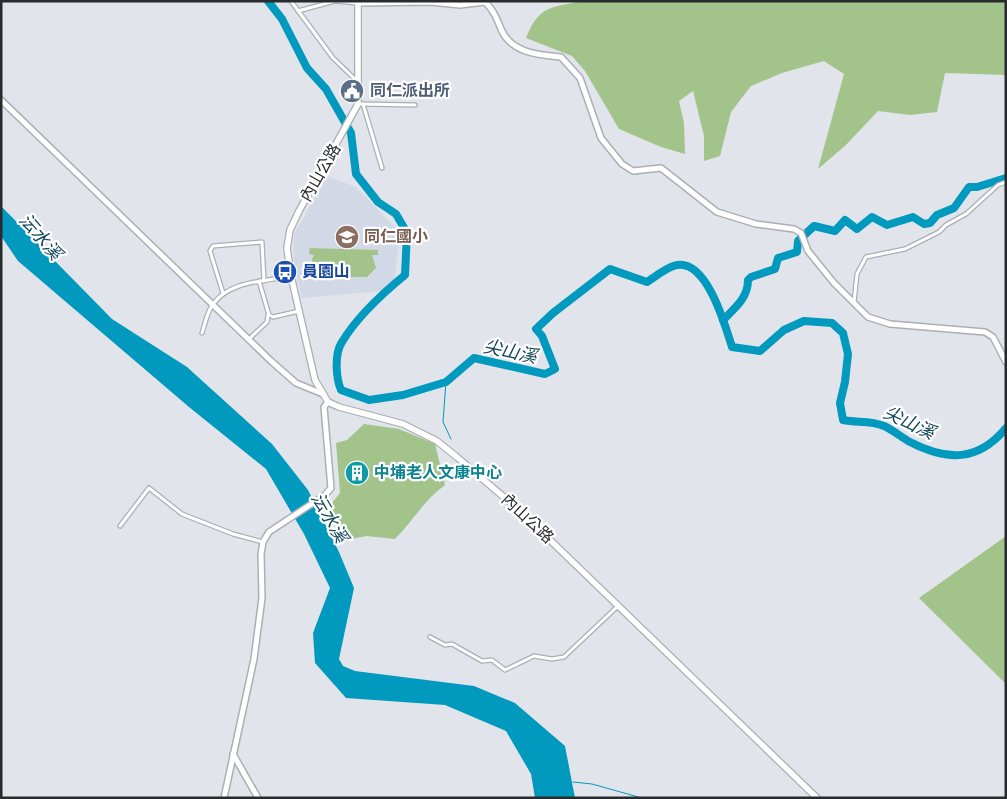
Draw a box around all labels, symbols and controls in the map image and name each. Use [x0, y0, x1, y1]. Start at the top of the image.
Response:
public building icon: 同仁派出所 [339, 78, 365, 104]
place label: 同仁派出所 [370, 82, 450, 101]
street label: 內山公路 [297, 141, 345, 205]
water label: 沄水溪 [14, 210, 68, 267]
school or university icon: 同仁國小 [334, 224, 360, 250]
place label: 同仁國小 [364, 228, 428, 247]
bus stop icon: 員園山 [272, 259, 298, 285]
place label: 員園山 [302, 263, 350, 282]
water label: 尖山溪 [481, 336, 542, 369]
water label: 尖山溪 [880, 402, 941, 445]
building icon: 中埔老人文康中心 [344, 460, 370, 486]
place label: 中埔老人文康中心 [374, 463, 502, 483]
water label: 沄水溪 [306, 489, 353, 549]
street label: 內山公路 [497, 490, 557, 548]

